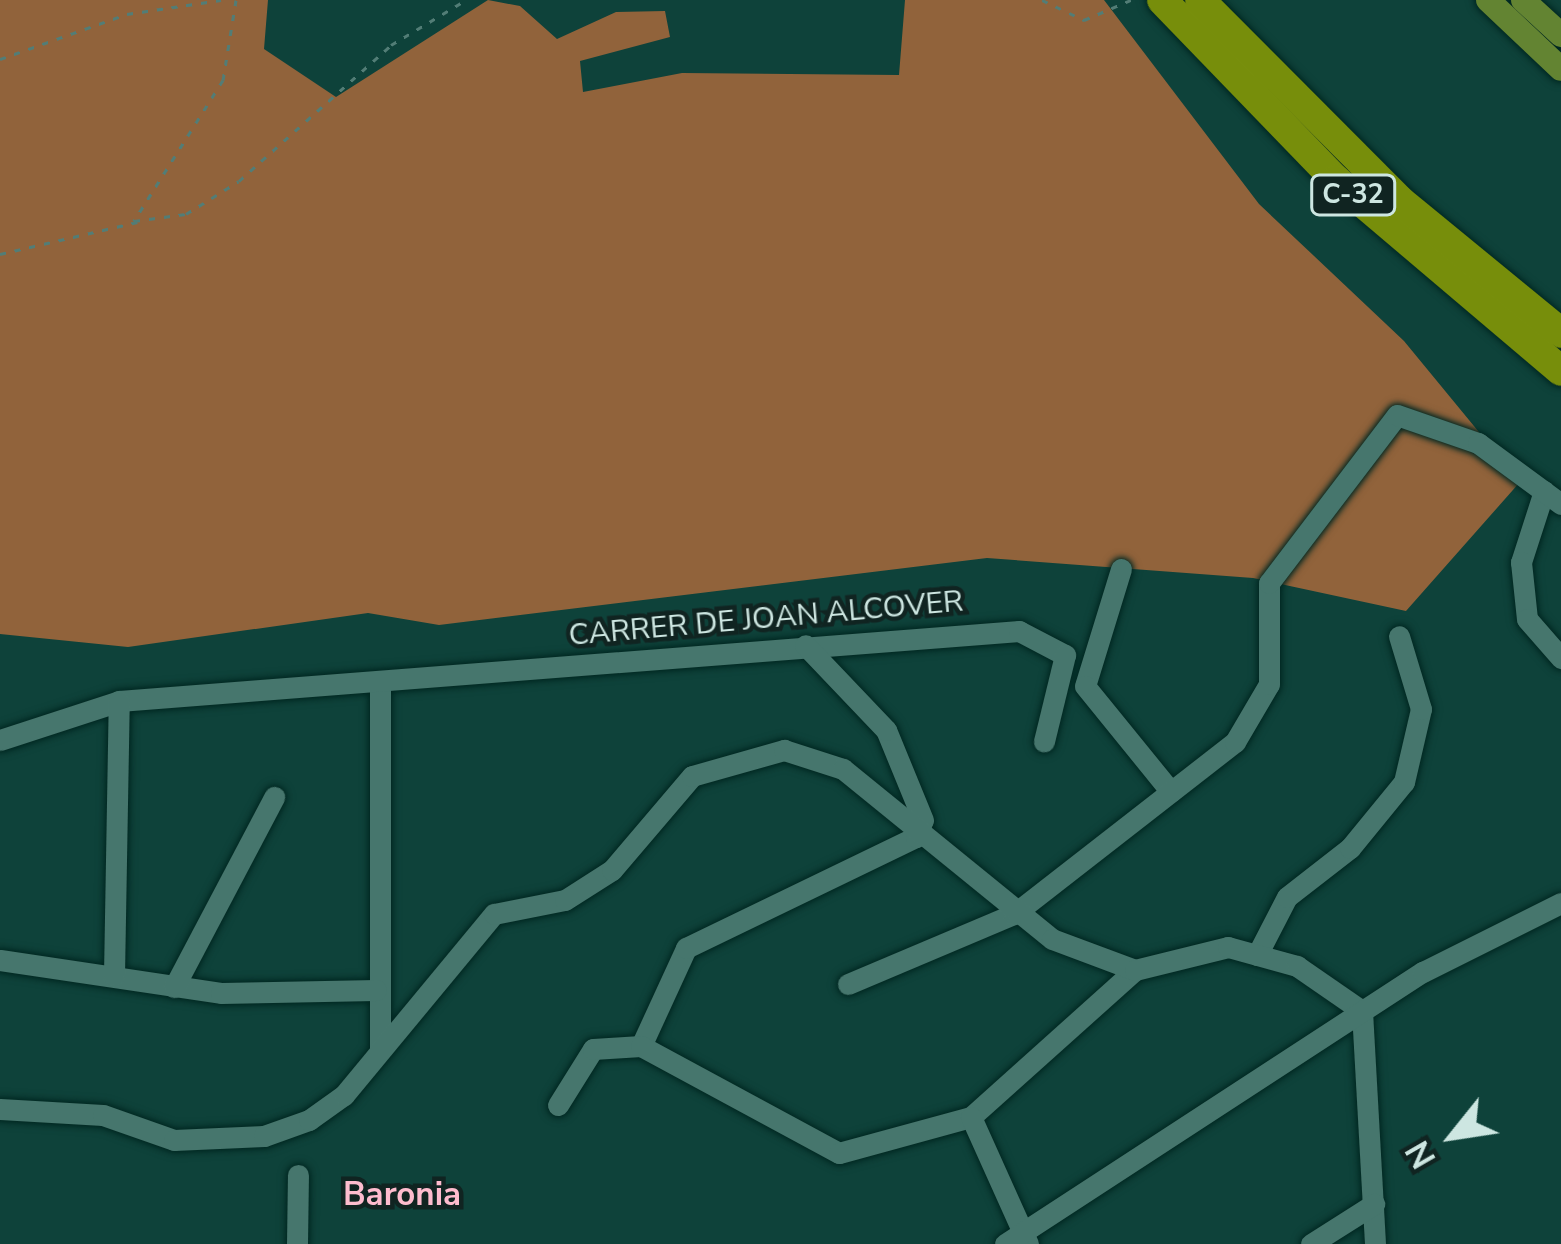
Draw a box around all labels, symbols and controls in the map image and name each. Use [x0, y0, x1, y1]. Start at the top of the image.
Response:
road number: C-32 [1308, 174, 1398, 216]
street label: CARRER DE JOAN ALCOVER [567, 584, 965, 654]
north arrow [1393, 1076, 1513, 1196]
text: N [1396, 1132, 1447, 1176]
district label: Baronia [343, 1175, 461, 1215]

